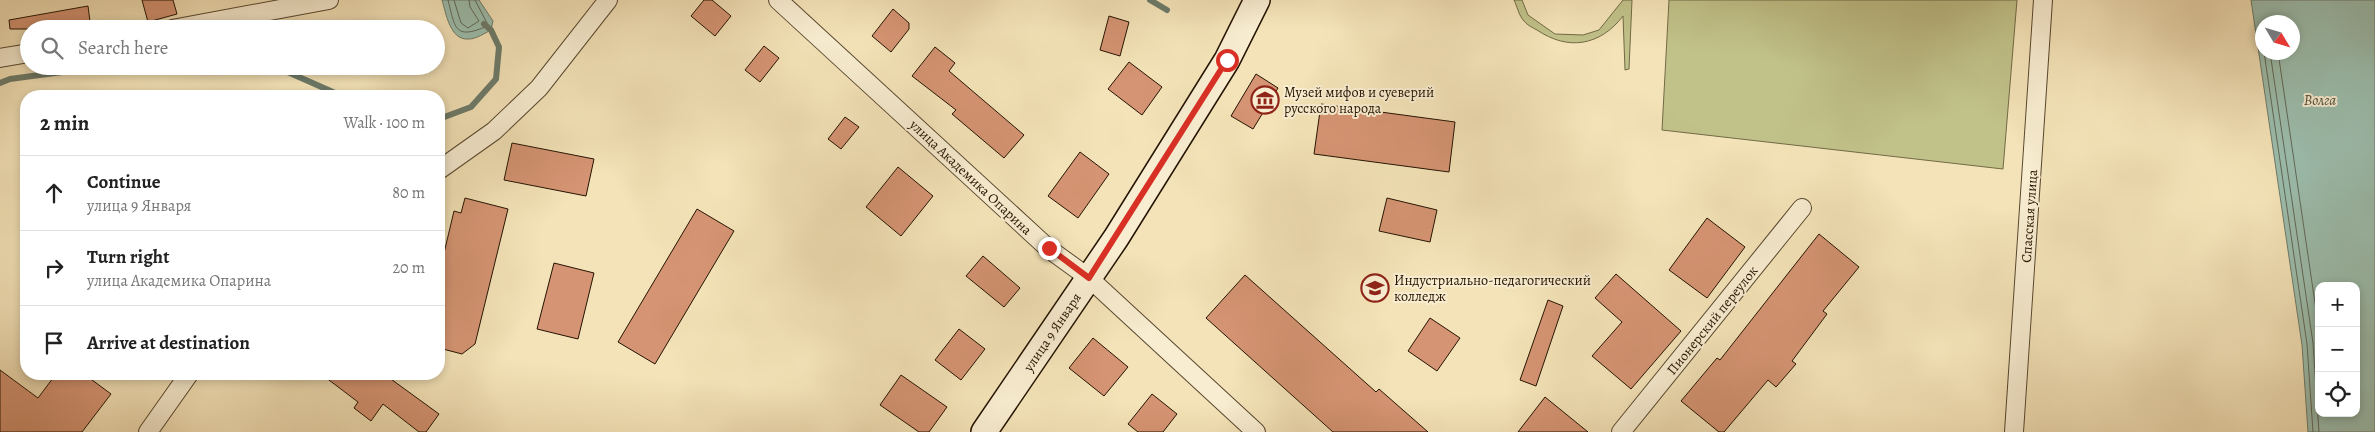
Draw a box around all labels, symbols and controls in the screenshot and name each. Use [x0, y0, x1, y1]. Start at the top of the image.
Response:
north arrow [2255, 15, 2300, 60]
search box [20, 20, 445, 75]
icon: search [38, 34, 66, 62]
text: Search here [78, 35, 168, 61]
route start [1216, 49, 1239, 72]
place label: Музей мифов и суеверий русского народа [1284, 83, 1434, 118]
museum icon: Музей мифов и суеверий русского народа [1250, 85, 1280, 115]
water label: Волга [2304, 90, 2336, 110]
text: 2 min [40, 109, 89, 137]
text: Walk · 100 m [344, 112, 425, 134]
street label: улица Академика Опарина [905, 115, 1036, 240]
street label: Спасская улица [2017, 168, 2042, 263]
text: Continue [87, 169, 161, 195]
icon: ahead [40, 179, 68, 207]
text: 80 m [392, 182, 425, 204]
text: улица 9 Января [87, 195, 191, 217]
route end [1038, 237, 1061, 260]
text: Turn right [87, 244, 169, 270]
icon: right [40, 254, 68, 282]
text: 20 m [392, 257, 425, 279]
street label: Пионерский переулок [1662, 262, 1762, 379]
text: улица Академика Опарина [87, 270, 271, 292]
place label: Индустриально-педагогический колледж [1394, 271, 1591, 306]
school or university icon: Индустриально-педагогический колледж [1360, 273, 1390, 303]
map controls [2315, 282, 2360, 417]
button: + [2315, 282, 2360, 327]
street label: улица 9 Января [1018, 289, 1086, 376]
button: − [2315, 327, 2360, 372]
icon: arrive [40, 329, 68, 357]
text: Arrive at destination [87, 330, 250, 356]
button: locate [2315, 372, 2360, 417]

